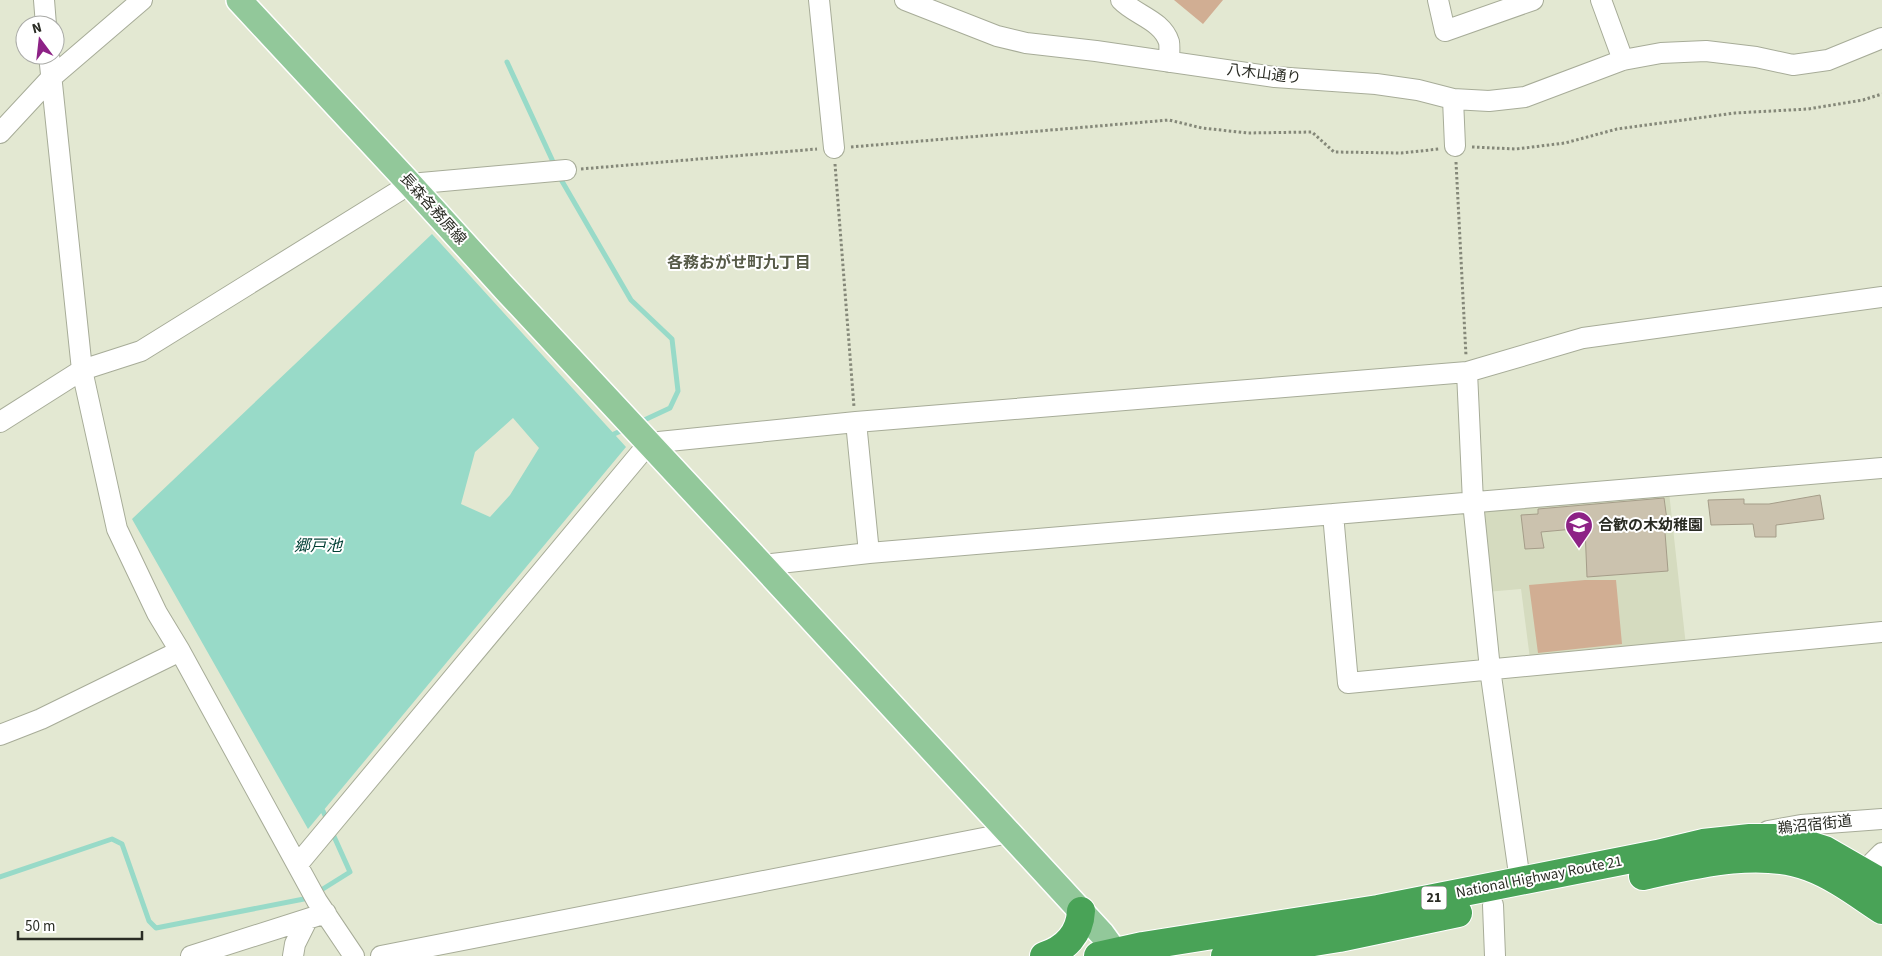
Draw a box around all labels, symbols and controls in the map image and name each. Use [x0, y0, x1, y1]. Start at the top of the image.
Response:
north arrow [15, 15, 65, 65]
text: N [30, 18, 44, 39]
street label: 八木山通り [1225, 59, 1303, 89]
street label: 長森各務原線 [395, 169, 471, 249]
district label: 各務おがせ町九丁目 [667, 252, 811, 274]
school or university icon: 合歓の木幼稚園 [1564, 510, 1594, 549]
place label: 合歓の木幼稚園 [1598, 515, 1703, 536]
water label: 郷戸池 [294, 535, 344, 557]
street label: 鵜沼宿街道 [1777, 811, 1853, 839]
street label: National Highway Route 21 [1454, 851, 1624, 903]
road number: 21 [1422, 886, 1446, 910]
scale bar [18, 908, 141, 940]
text: 50 m [25, 916, 55, 937]

